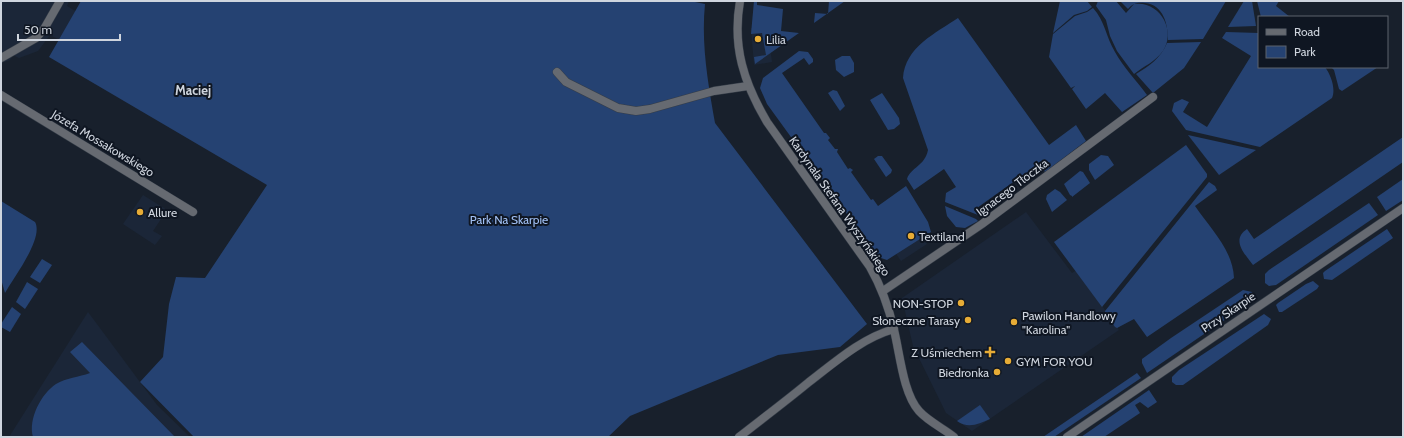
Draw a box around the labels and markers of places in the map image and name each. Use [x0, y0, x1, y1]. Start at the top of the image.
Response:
place label: Lilia [766, 32, 786, 47]
marker: Lilia [753, 34, 763, 44]
place label: Allure [148, 205, 177, 220]
marker: Allure [135, 207, 145, 217]
place label: Textiland [919, 229, 965, 244]
marker: Textiland [906, 231, 916, 241]
place label: NON-STOP [893, 296, 953, 311]
marker: NON-STOP [956, 298, 966, 308]
place label: Pawilon Handlowy "Karolina" [1022, 308, 1116, 337]
place label: Słoneczne Tarasy [872, 313, 960, 328]
marker: Słoneczne Tarasy [963, 315, 973, 325]
marker: Pawilon Handlowy "Karolina" [1009, 317, 1019, 327]
place label: Z Uśmiechem [911, 345, 982, 360]
marker: Z Uśmiechem [985, 347, 995, 357]
place label: GYM FOR YOU [1016, 354, 1093, 369]
marker: GYM FOR YOU [1003, 356, 1013, 366]
place label: Biedronka [939, 365, 989, 380]
marker: Biedronka [992, 367, 1002, 377]

